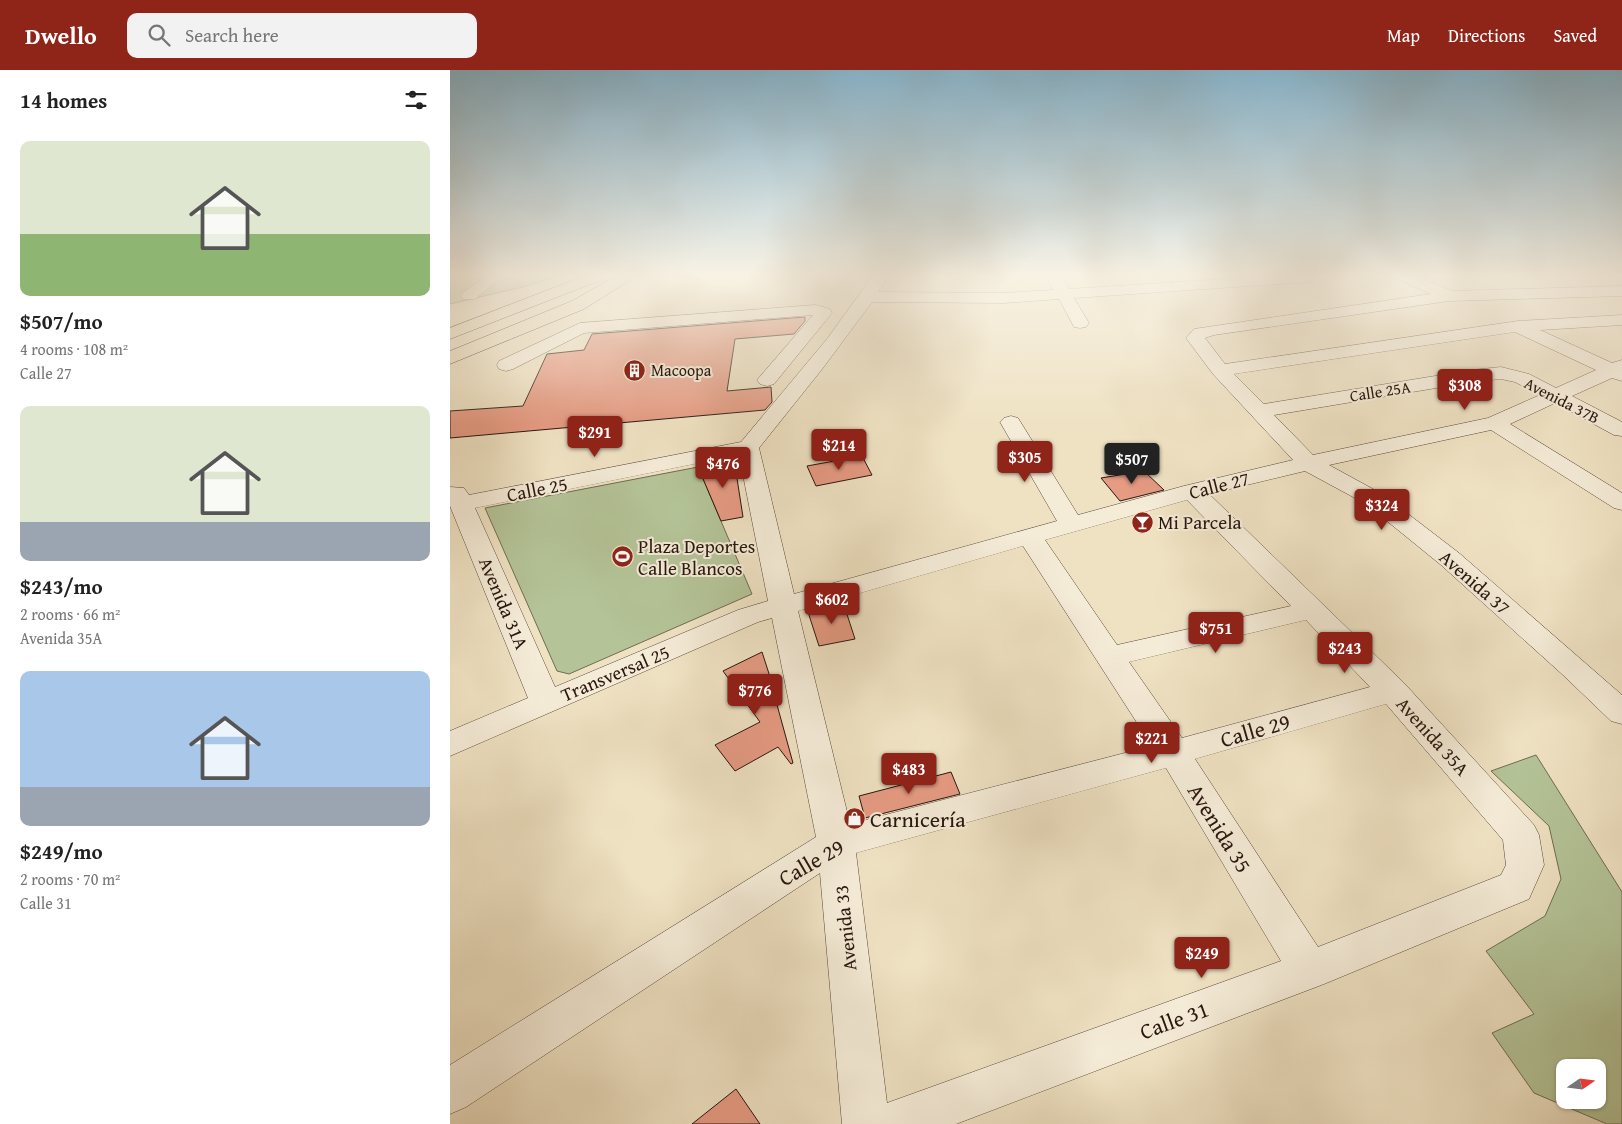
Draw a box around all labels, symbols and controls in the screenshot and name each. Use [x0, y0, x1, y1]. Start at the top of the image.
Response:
search box [127, 13, 477, 58]
text: Dwello [25, 18, 97, 53]
icon: search [145, 21, 173, 49]
text: Search here [185, 21, 279, 49]
text: Map [1387, 22, 1420, 49]
text: Directions [1448, 22, 1525, 49]
text: Saved [1553, 22, 1597, 49]
text: 14 homes [20, 85, 107, 116]
icon: filters [402, 86, 430, 114]
icon: home [180, 173, 270, 263]
text: $507/mo [20, 306, 103, 337]
text: 4 rooms · 108 m² [20, 337, 128, 361]
building icon: Macoopa [623, 358, 647, 382]
place label: Macoopa [651, 358, 712, 382]
text: Calle 27 [20, 361, 72, 385]
pin: $308 [1435, 368, 1495, 411]
street label: Avenida 37B [1520, 371, 1604, 429]
text: $308 [1448, 373, 1482, 397]
street label: Calle 25A [1348, 374, 1412, 408]
pin: $291 [565, 416, 625, 458]
text: $291 [578, 420, 612, 444]
pin: $214 [809, 428, 869, 471]
text: $214 [822, 433, 856, 457]
icon: home [180, 438, 270, 528]
pin: $305 [995, 440, 1055, 483]
pin: $507 [1102, 442, 1162, 485]
text: $305 [1008, 445, 1042, 469]
pin: $476 [693, 446, 753, 489]
text: $507 [1115, 447, 1149, 471]
text: $476 [706, 451, 740, 475]
street label: Calle 27 [1186, 464, 1252, 506]
street label: Calle 25 [504, 469, 570, 509]
pin: $324 [1352, 488, 1412, 531]
text: $324 [1365, 493, 1399, 517]
place label: Mi Parcela [1158, 508, 1242, 536]
bar icon: Mi Parcela [1130, 510, 1154, 534]
place label: Plaza Deportes Calle Blancos [638, 532, 755, 582]
street label: Avenida 37 [1433, 543, 1517, 621]
sports icon: Plaza Deportes Calle Blancos [610, 545, 634, 569]
street label: Avenida 31A [472, 553, 536, 654]
text: $243/mo [20, 571, 103, 602]
pin: $602 [802, 582, 862, 625]
text: $602 [815, 587, 849, 611]
text: 2 rooms · 66 m² [20, 602, 120, 626]
pin: $751 [1186, 612, 1246, 654]
text: $751 [1199, 616, 1233, 640]
text: Avenida 35A [20, 626, 102, 650]
pin: $243 [1315, 632, 1375, 674]
text: $243 [1328, 636, 1362, 660]
street label: Transversal 25 [556, 638, 674, 708]
pin: $776 [725, 674, 785, 716]
text: $776 [738, 678, 772, 702]
street label: Avenida 35A [1390, 690, 1476, 782]
icon: home [180, 703, 270, 793]
street label: Calle 29 [1216, 705, 1294, 755]
pin: $221 [1122, 722, 1182, 764]
text: $221 [1135, 726, 1169, 750]
pin: $483 [879, 752, 939, 795]
text: $483 [892, 757, 926, 781]
street label: Avenida 35 [1180, 777, 1260, 879]
place label: Carnicería [870, 803, 966, 835]
shop icon: Carnicería [842, 807, 866, 831]
street label: Calle 29 [772, 830, 850, 894]
text: $249/mo [20, 836, 103, 867]
text: 2 rooms · 70 m² [20, 867, 120, 891]
street label: Avenida 33 [827, 884, 863, 972]
text: Calle 31 [20, 891, 72, 915]
pin: $249 [1172, 936, 1232, 979]
text: $249 [1185, 941, 1219, 965]
street label: Calle 31 [1135, 993, 1213, 1047]
north arrow [1556, 1059, 1606, 1109]
map controls [1556, 1059, 1606, 1109]

